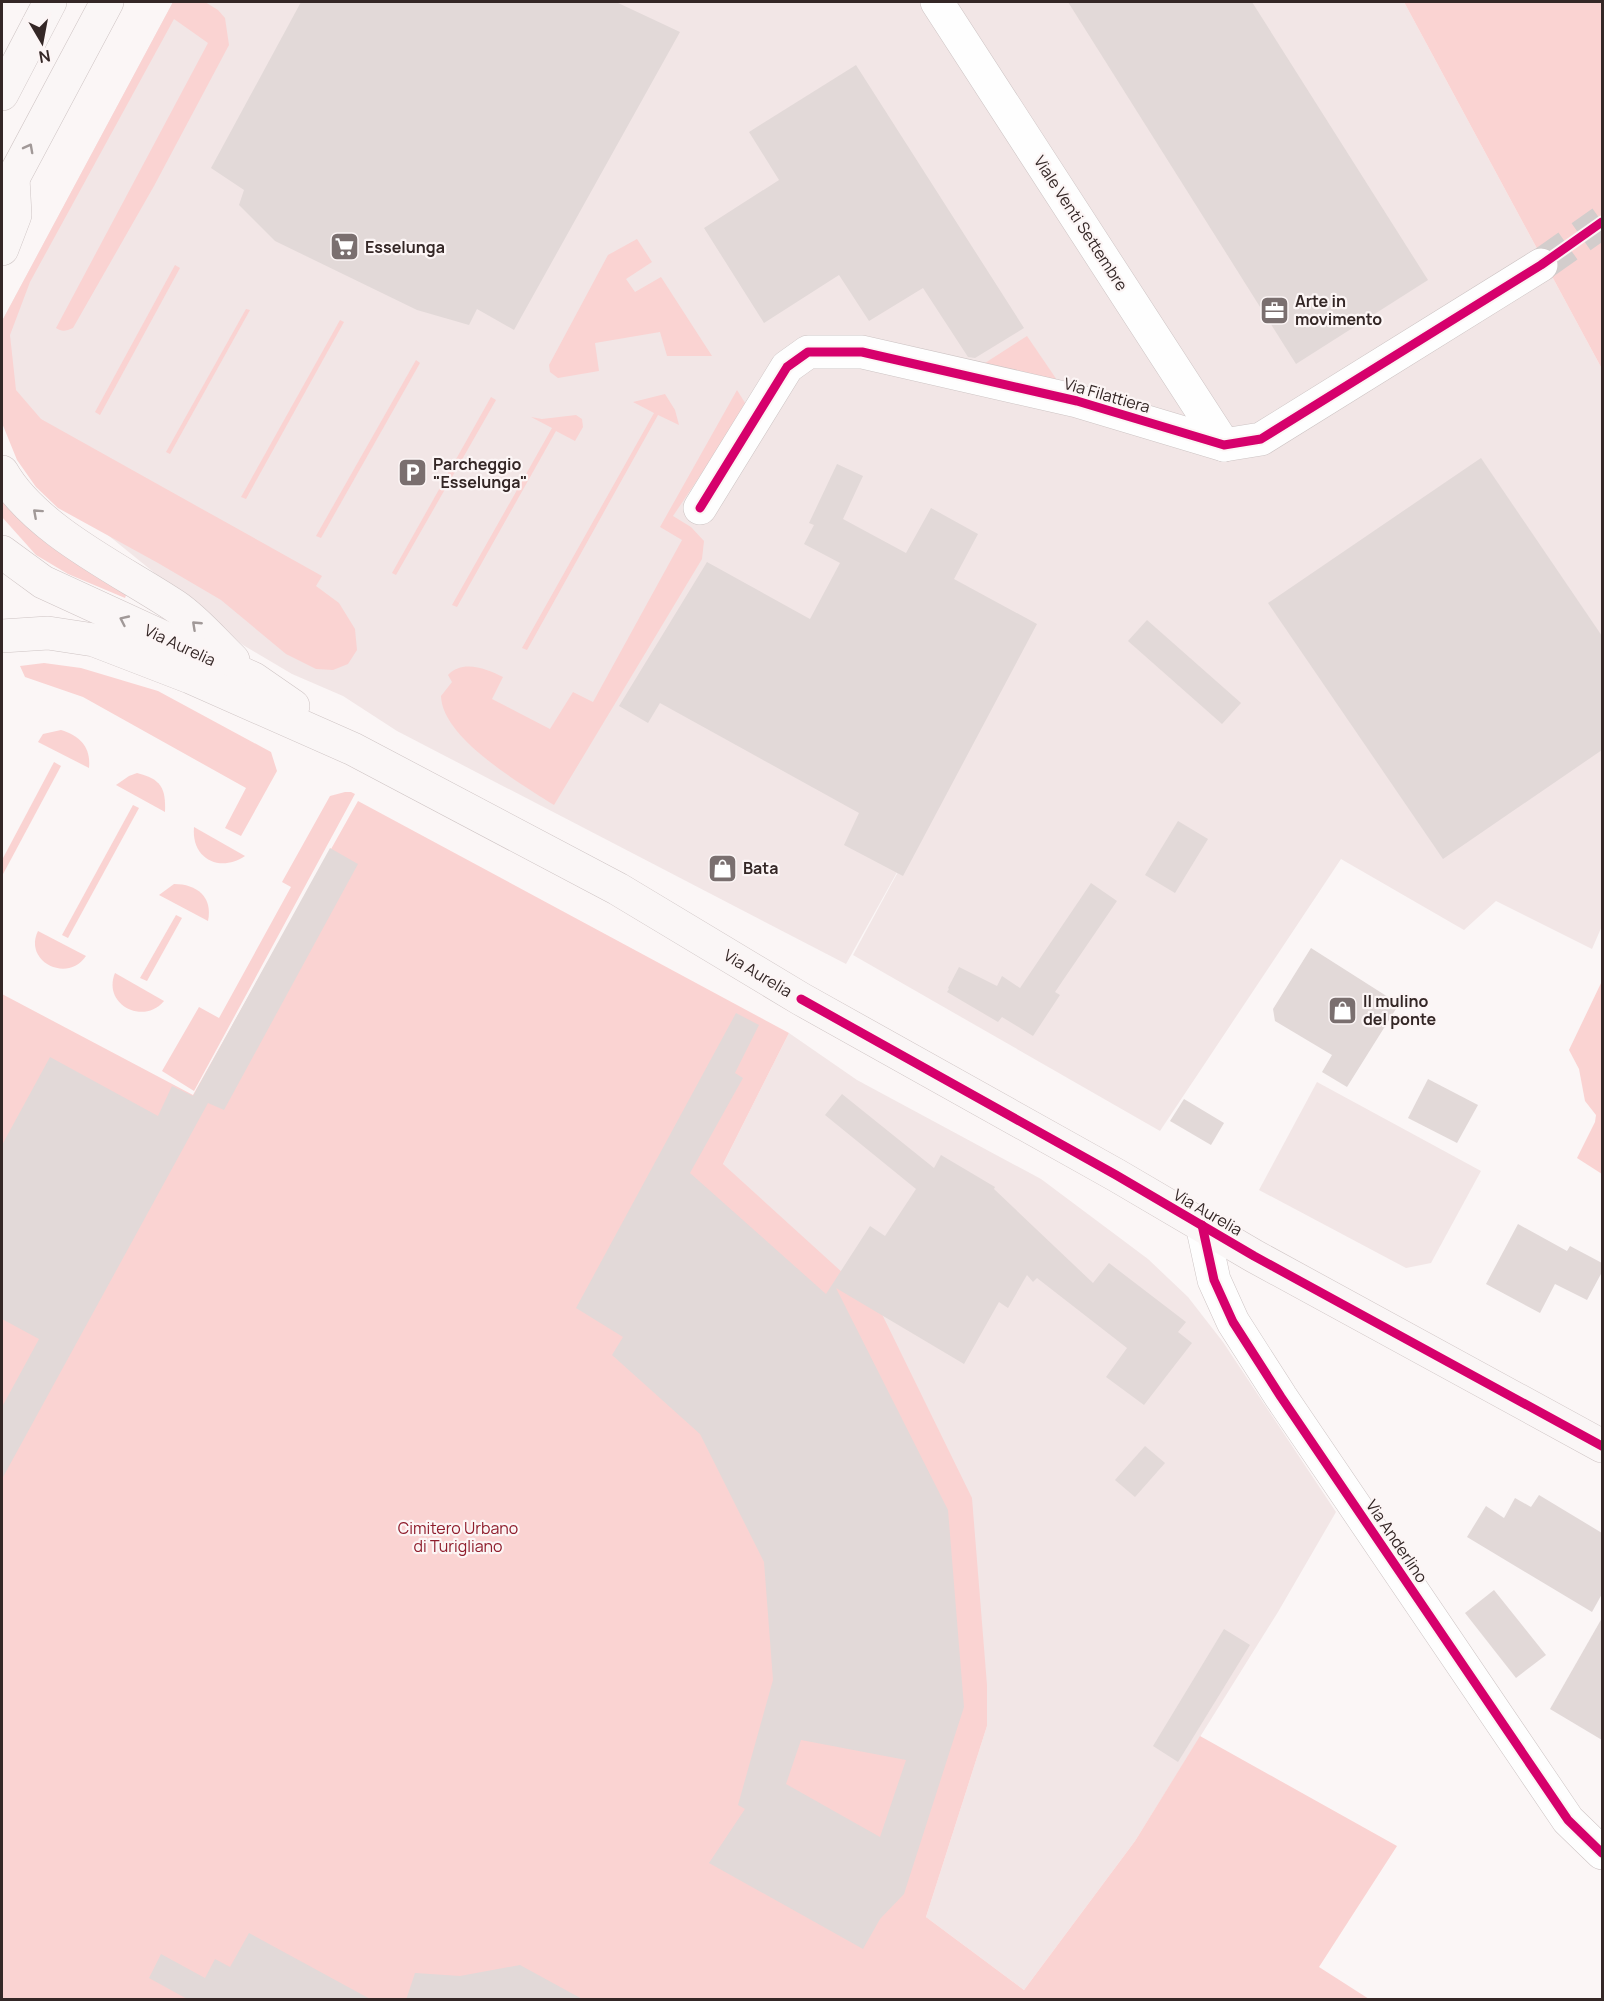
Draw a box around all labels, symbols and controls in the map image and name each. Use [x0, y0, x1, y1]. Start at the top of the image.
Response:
north arrow [12, 12, 72, 72]
text: N [37, 45, 52, 69]
one-way arrow [22, 144, 33, 154]
street label: Viale Venti Settembre [1029, 151, 1133, 295]
supermarket icon: Esselunga [328, 231, 360, 263]
place label: Esselunga [365, 236, 445, 258]
place label: Arte in movimento [1295, 290, 1382, 330]
office icon: Arte in movimento [1258, 294, 1290, 326]
street label: Via Filattiera [1061, 372, 1153, 418]
place label: Parcheggio "Esselunga" [433, 453, 528, 493]
parking icon: Parcheggio "Esselunga" [396, 457, 428, 489]
one-way arrow [33, 509, 43, 520]
one-way arrow [120, 615, 131, 627]
street label: Via Aurelia [141, 619, 219, 671]
one-way arrow [192, 621, 203, 632]
shop icon: Bata [706, 852, 738, 884]
place label: Bata [743, 857, 778, 879]
street label: Via Aurelia [720, 944, 796, 1002]
place label: Il mulino del ponte [1363, 990, 1436, 1030]
shop icon: Il mulino del ponte [1326, 994, 1358, 1026]
street label: Via Aurelia [1170, 1183, 1246, 1241]
street label: Via Anderlino [1361, 1495, 1433, 1587]
park label: Cimitero Urbano di Turigliano [398, 1517, 518, 1557]

